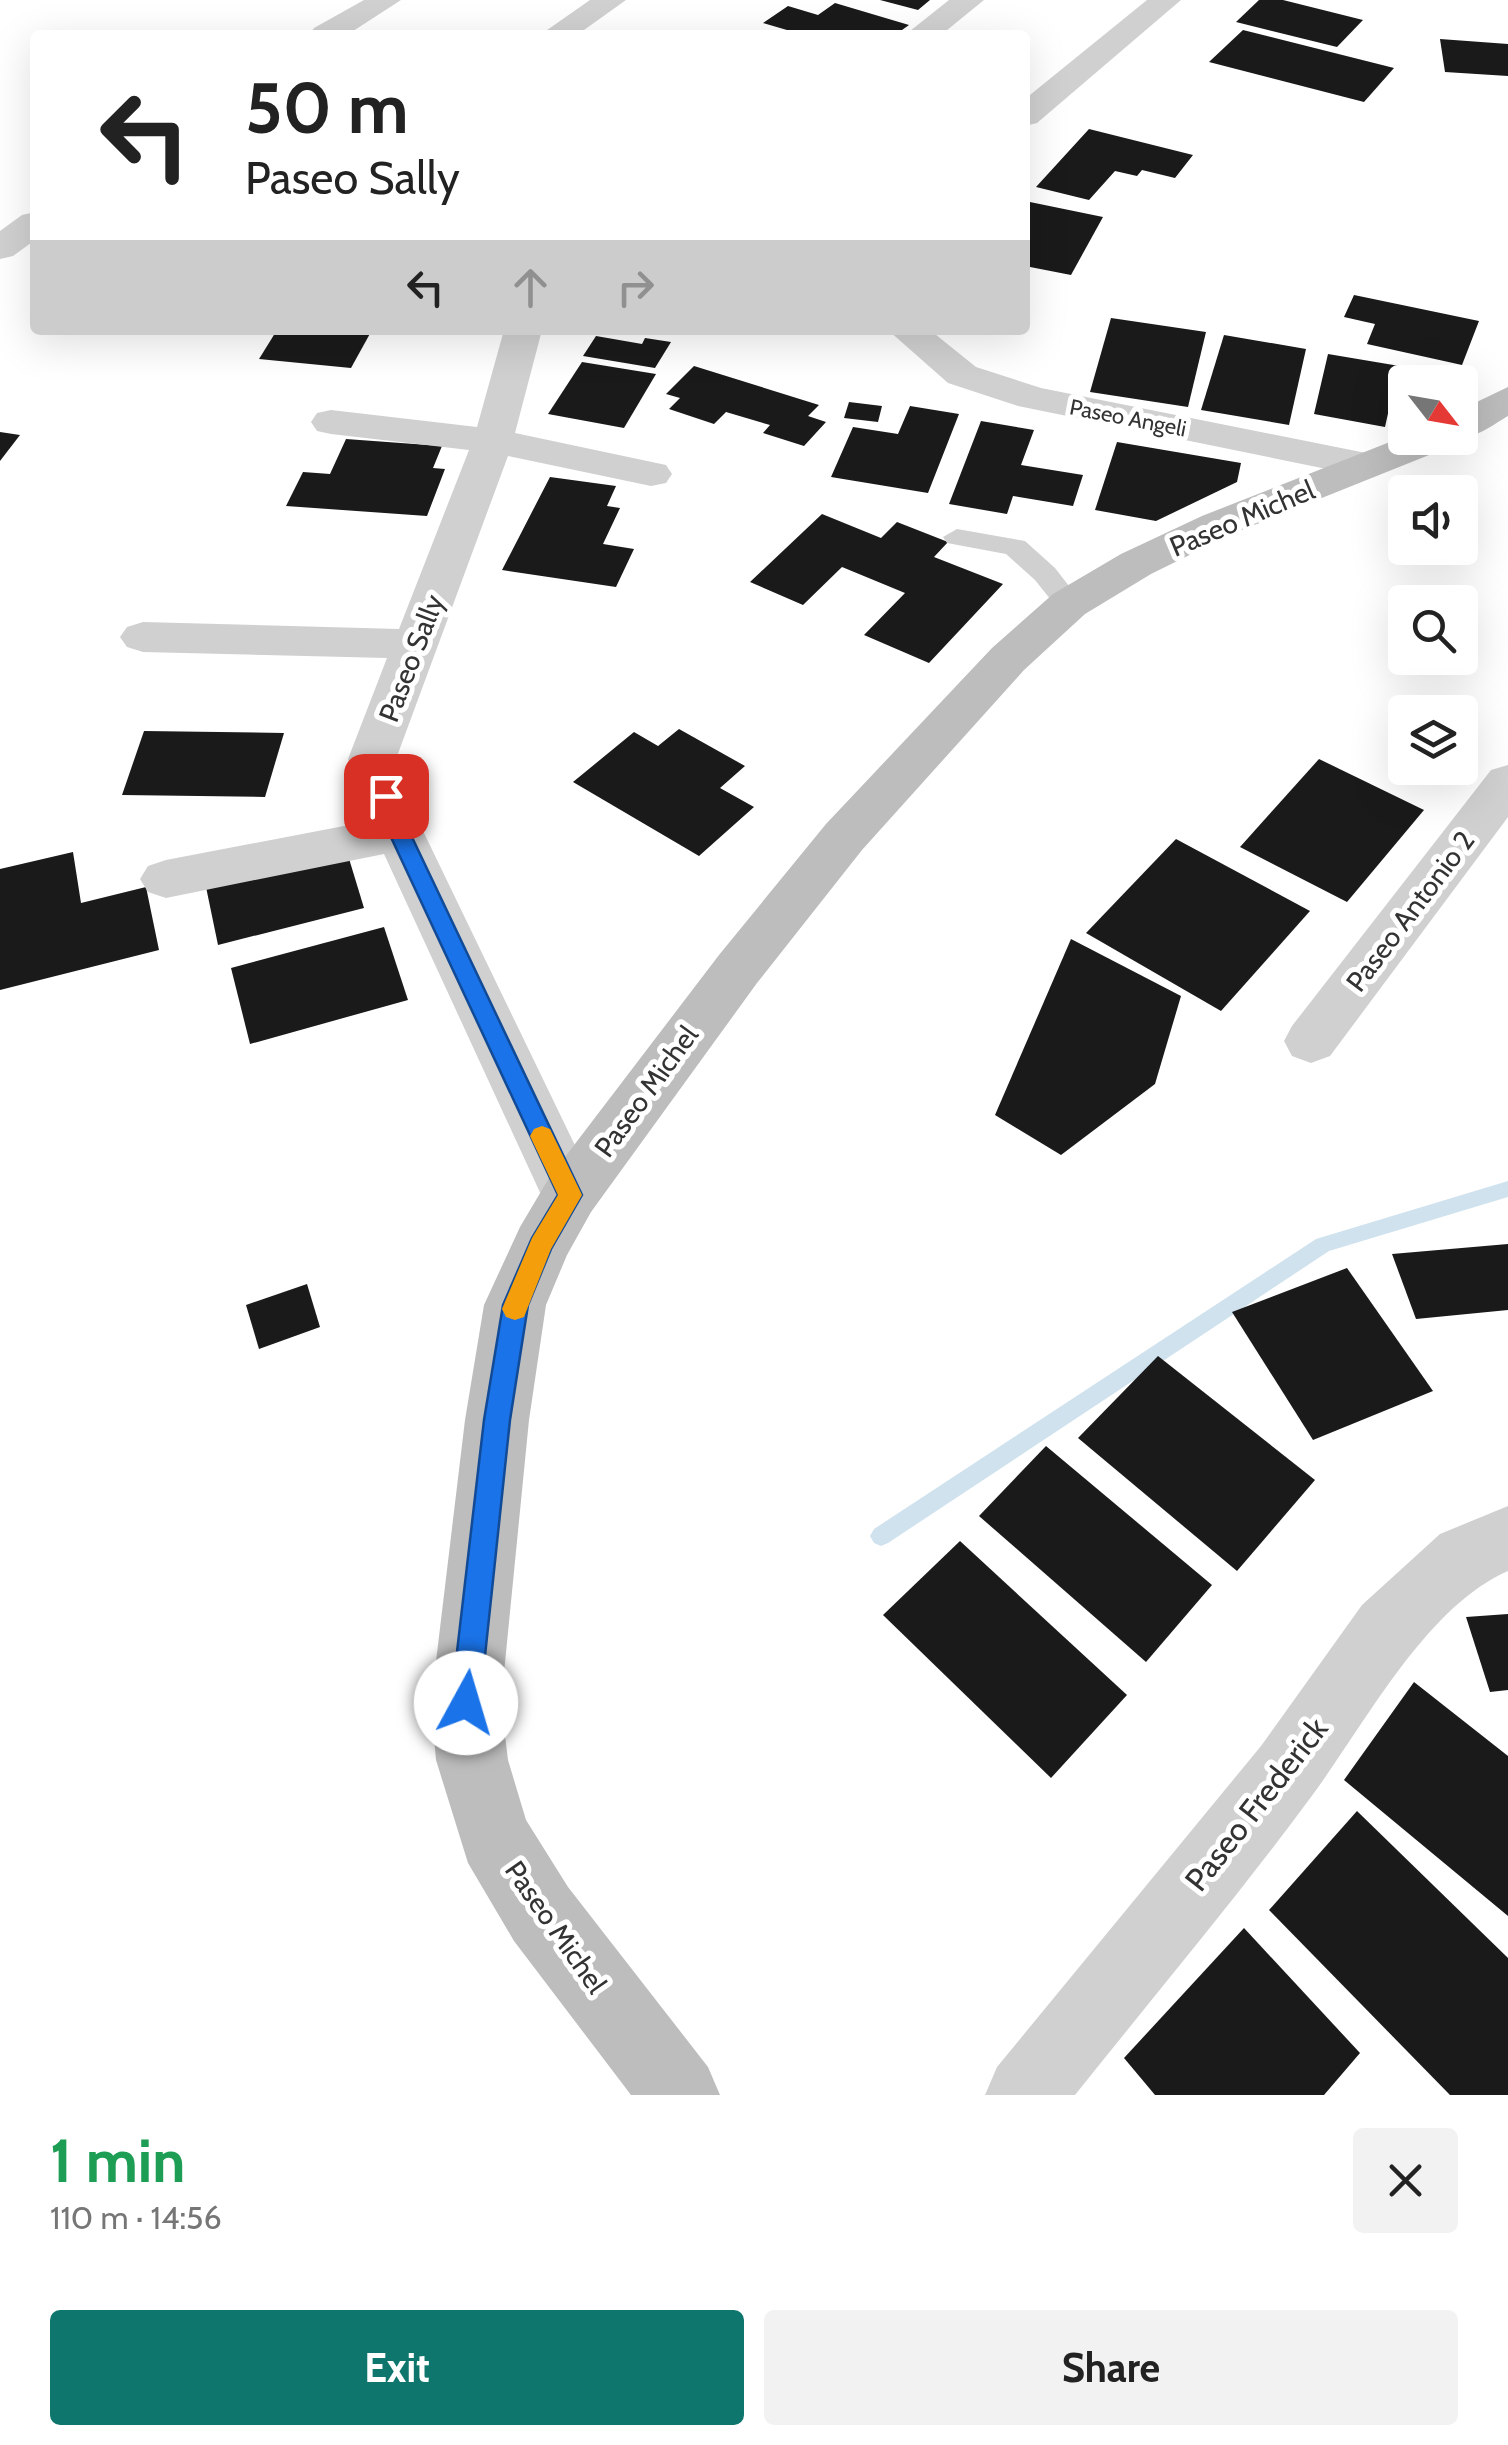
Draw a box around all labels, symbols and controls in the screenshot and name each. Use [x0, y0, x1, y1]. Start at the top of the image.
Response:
text: 50 m [245, 65, 409, 151]
icon: left [80, 70, 210, 200]
text: Paseo Sally [245, 151, 460, 205]
icon: left [398, 260, 453, 315]
icon: ahead [503, 260, 558, 315]
icon: right [608, 260, 663, 315]
north arrow [1388, 365, 1478, 455]
map controls [1388, 365, 1478, 785]
street label: Paseo Angeli [1067, 393, 1189, 443]
street label: Paseo Michel [1165, 472, 1320, 564]
button: sound [1388, 475, 1478, 565]
button: search [1388, 585, 1478, 675]
street label: Paseo Sally [371, 590, 451, 726]
button: layers [1388, 695, 1478, 785]
pin [344, 754, 429, 839]
icon: arrive [359, 769, 414, 824]
street label: Paseo Antonio 2 [1339, 824, 1481, 998]
street label: Paseo Michel [587, 1018, 705, 1163]
position arrow [414, 1651, 518, 1755]
street label: Paseo Frederick [1176, 1709, 1336, 1898]
street label: Paseo Michel [498, 1854, 614, 2000]
text: 1 min [50, 2124, 185, 2197]
button: close [1353, 2128, 1458, 2233]
text: 110 m · 14:56 [50, 2198, 222, 2237]
button: Exit [50, 2310, 744, 2425]
button: Share [764, 2310, 1458, 2425]

